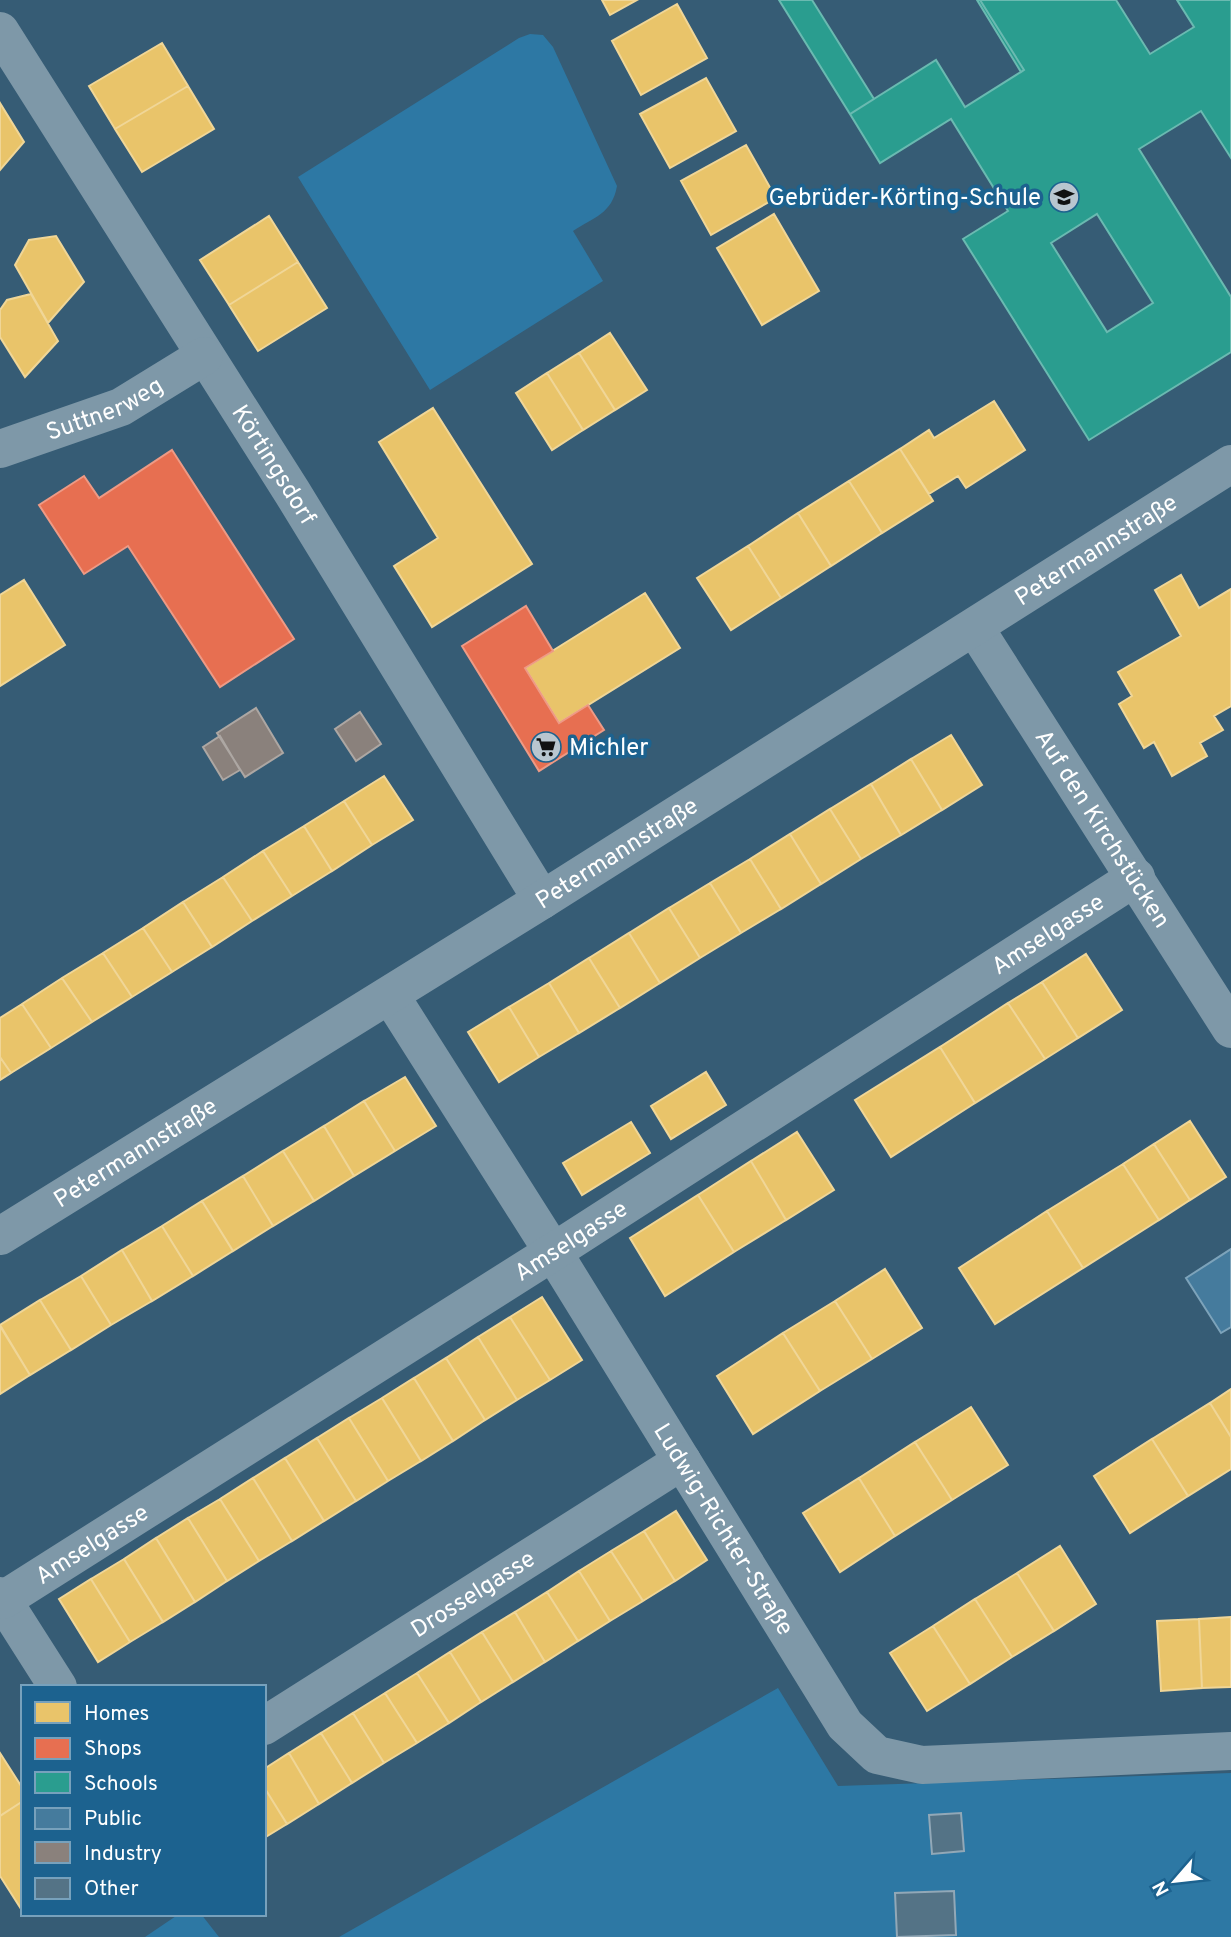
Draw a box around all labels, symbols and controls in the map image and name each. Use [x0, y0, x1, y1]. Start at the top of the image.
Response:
school or university icon: Gebrüder-Körting-Schule [1047, 180, 1081, 214]
place label: Gebrüder-Körting-Schule [769, 184, 1041, 214]
street label: Suttnerweg [43, 372, 169, 449]
street label: Körtingsdorf [224, 400, 322, 531]
street label: Petermannstraße [1010, 489, 1184, 614]
street label: Auf den Kirchstücken [1027, 725, 1176, 935]
supermarket icon: Michler [529, 730, 563, 764]
place label: Michler [569, 734, 649, 764]
street label: Petermannstraße [531, 792, 705, 917]
street label: Amselgasse [987, 888, 1111, 983]
street label: Petermannstraße [49, 1092, 223, 1216]
street label: Amselgasse [510, 1195, 634, 1289]
street label: Ludwig-Richter-Straße [646, 1419, 799, 1642]
street label: Amselgasse [31, 1499, 155, 1593]
street label: Drosselgasse [406, 1545, 541, 1646]
legend [21, 1685, 266, 1916]
text: Homes [84, 1701, 149, 1728]
text: Shops [84, 1736, 142, 1763]
text: Schools [84, 1771, 158, 1798]
text: Public [84, 1806, 142, 1833]
text: Industry [84, 1841, 162, 1868]
north arrow [1140, 1846, 1210, 1916]
text: Other [84, 1876, 139, 1903]
text: N [1148, 1876, 1176, 1900]

